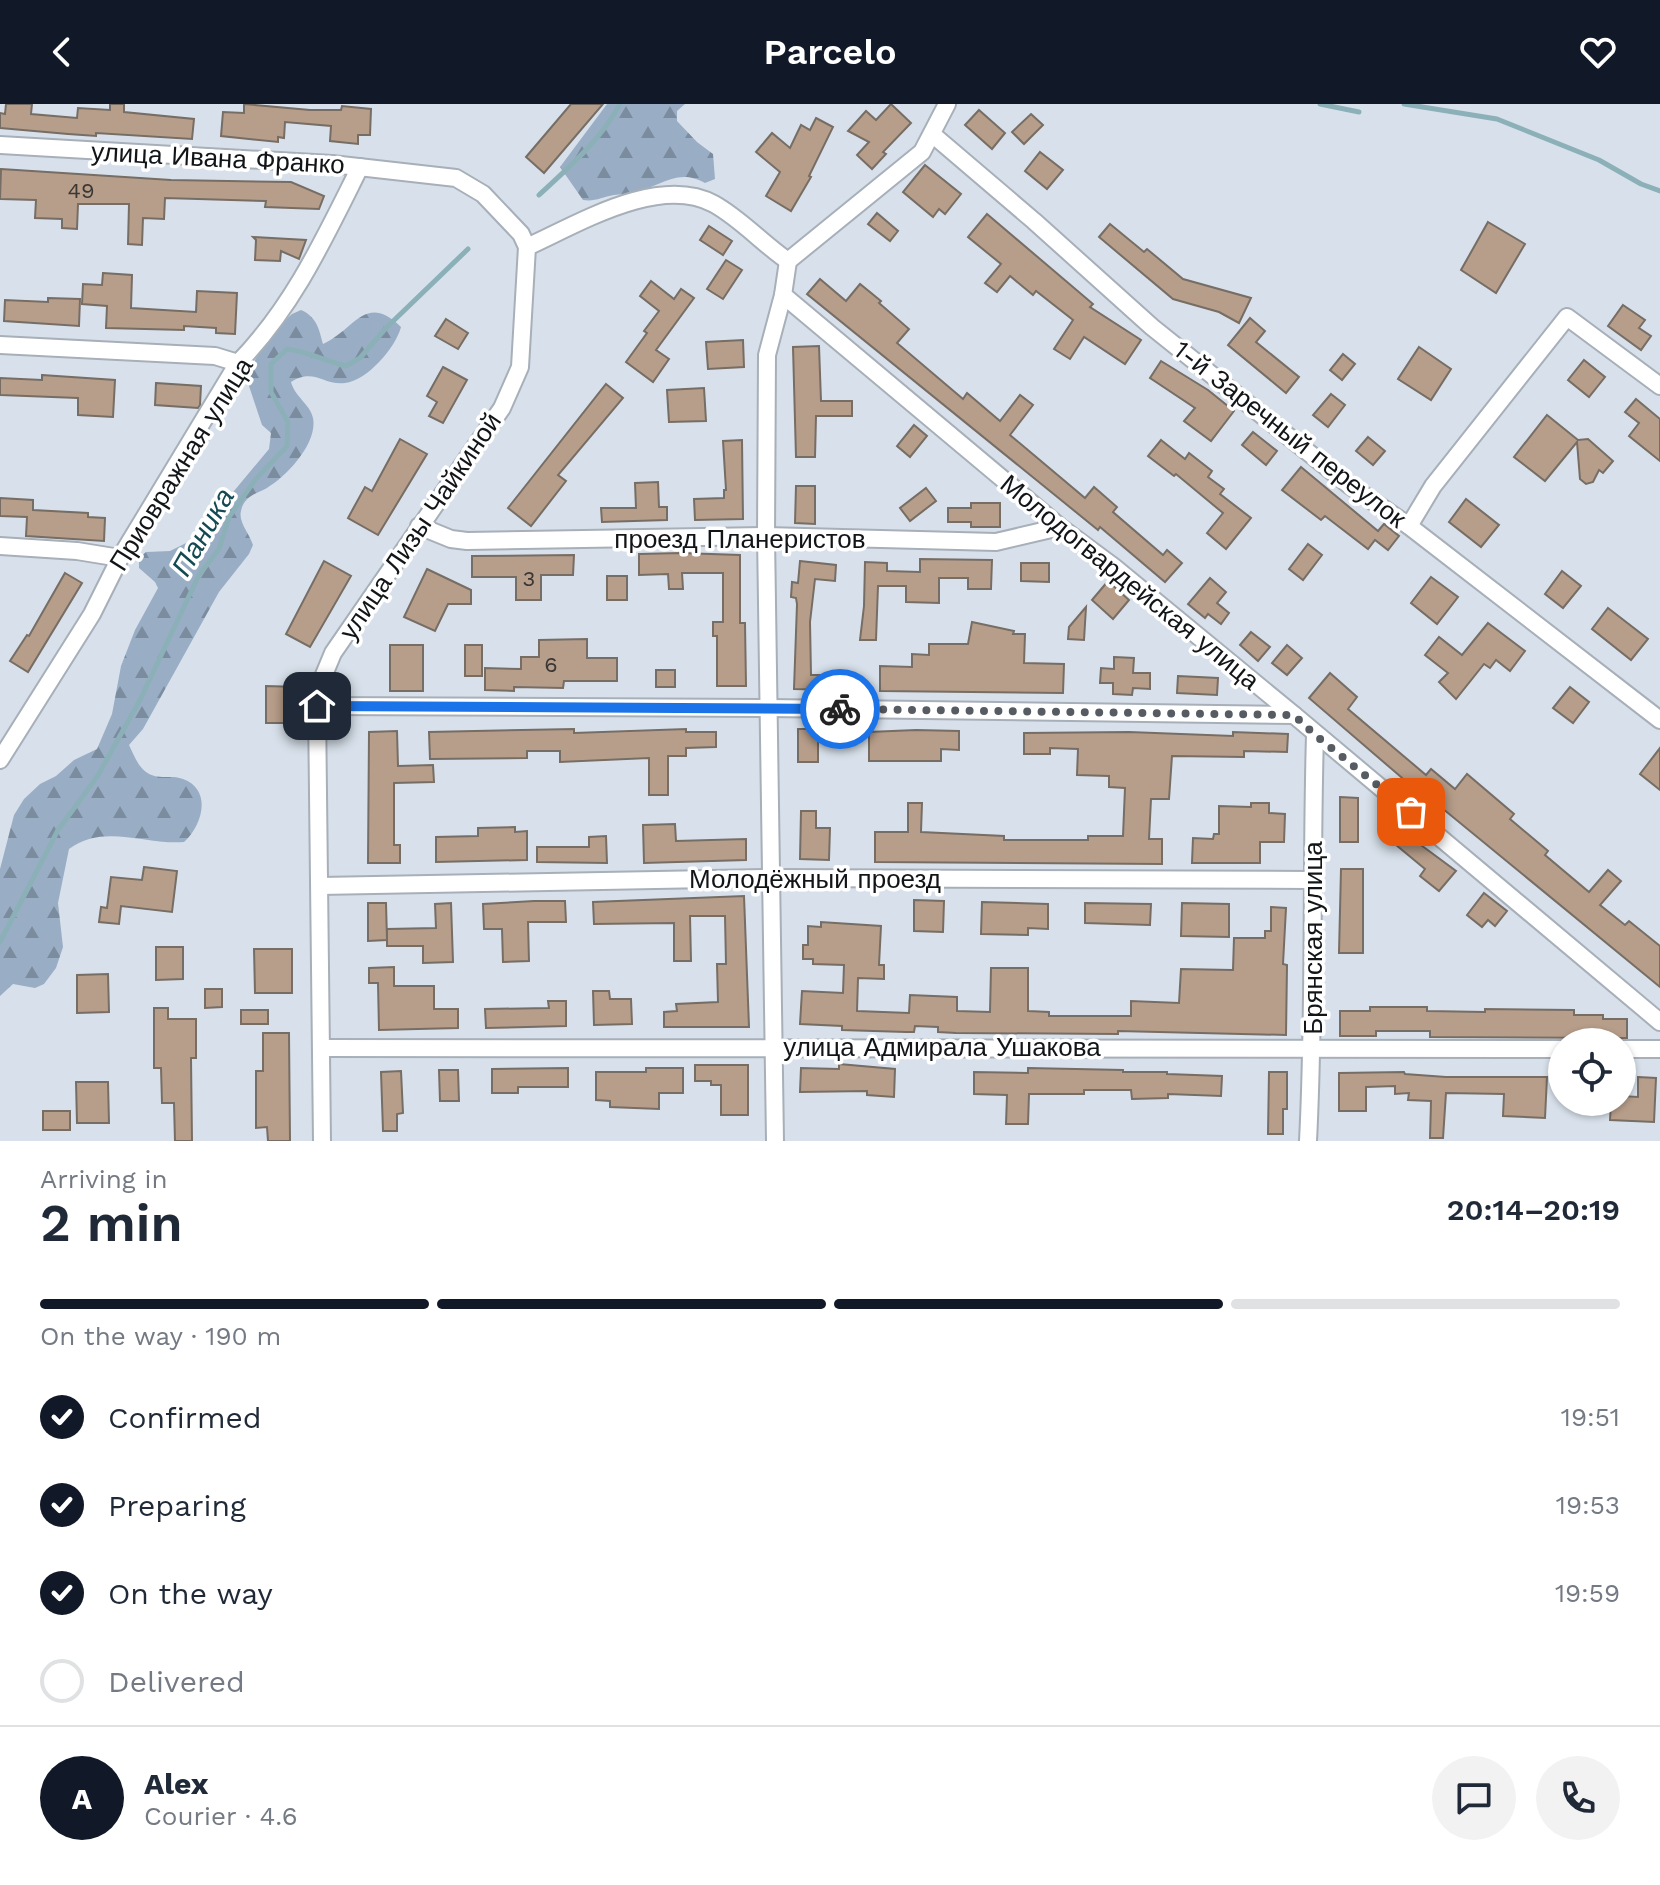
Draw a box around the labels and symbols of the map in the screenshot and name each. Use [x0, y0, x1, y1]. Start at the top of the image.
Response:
street label: улица Ивана Франко [90, 136, 346, 180]
house number: 49 [67, 178, 95, 203]
street label: 1-й Заречный переулок [1168, 334, 1412, 534]
street label: Приовражная улица [103, 352, 259, 576]
street label: улица Лизы Чайкиной [333, 407, 507, 645]
street label: Молодогвардейская улица [995, 468, 1266, 696]
water label: Паника [165, 482, 241, 582]
street label: проезд Планеристов [614, 524, 866, 554]
house number: 3 [523, 566, 535, 591]
house number: 6 [544, 652, 558, 677]
courier [800, 669, 880, 749]
pin [283, 672, 351, 740]
pin [1377, 778, 1445, 846]
street label: Брянская улица [1298, 841, 1328, 1035]
street label: Молодёжный проезд [689, 864, 941, 894]
street label: улица Адмирала Ушакова [783, 1032, 1101, 1062]

